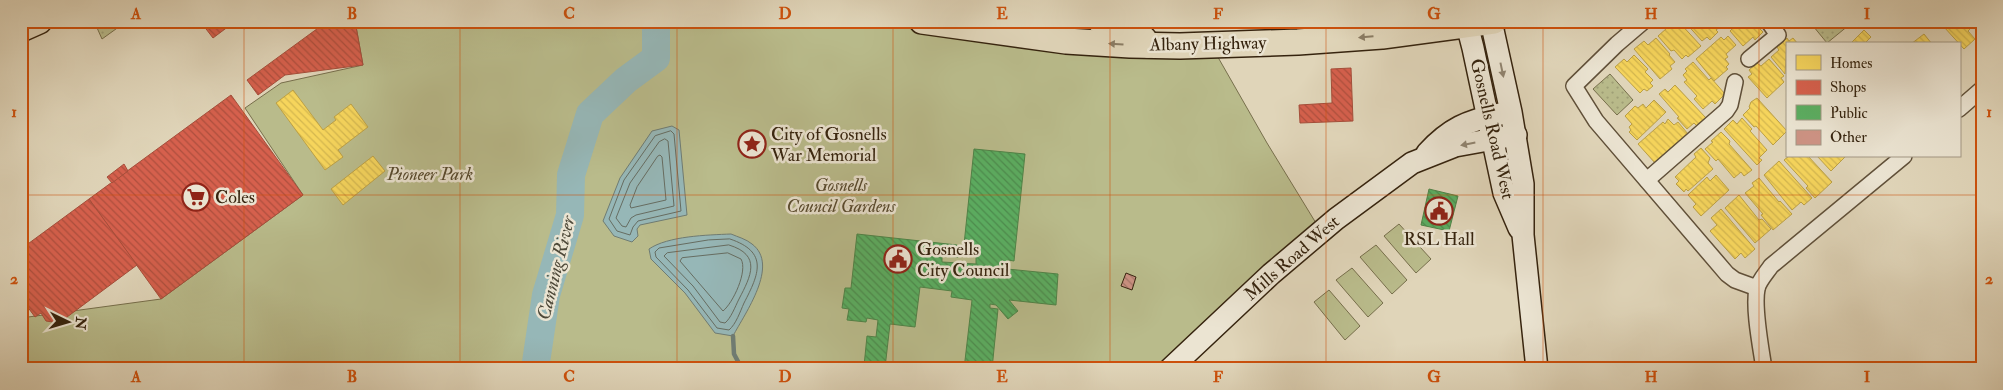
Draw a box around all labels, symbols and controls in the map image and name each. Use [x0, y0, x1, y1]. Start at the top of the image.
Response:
text: A [130, 4, 142, 24]
text: B [347, 4, 357, 24]
text: C [563, 4, 575, 24]
text: D [778, 4, 792, 24]
text: E [996, 4, 1008, 24]
text: F [1213, 4, 1223, 24]
text: G [1427, 4, 1441, 24]
text: H [1644, 4, 1658, 24]
text: I [1864, 4, 1871, 24]
street label: Albany Highway [1148, 31, 1268, 57]
one-way arrow [1357, 33, 1373, 41]
one-way arrow [1108, 40, 1124, 48]
legend [1786, 42, 1960, 158]
text: Homes [1830, 54, 1872, 73]
street label: Gosnells Road West [1465, 56, 1519, 202]
one-way arrow [1498, 62, 1506, 78]
text: Shops [1830, 78, 1866, 98]
text: 1 [11, 102, 17, 122]
text: 1 [1986, 102, 1992, 122]
text: Public [1830, 104, 1868, 123]
place label: City of Gosnells War Memorial [770, 123, 887, 167]
text: Other [1830, 128, 1867, 147]
place icon: City of Gosnells War Memorial [737, 129, 767, 159]
one-way arrow [1460, 140, 1476, 148]
park label: Pioneer Park [386, 163, 473, 186]
park label: Gosnells Council Gardens [787, 174, 897, 218]
supermarket icon: Coles [181, 182, 211, 212]
place label: Coles [215, 186, 255, 209]
public building icon: RSL Hall [1424, 196, 1454, 226]
street label: Mills Road West [1240, 210, 1345, 306]
water label: Canning River [532, 213, 581, 322]
place label: RSL Hall [1403, 228, 1475, 251]
place label: Gosnells City Council [917, 238, 1010, 282]
public building icon: Gosnells City Council [883, 244, 913, 274]
text: 2 [10, 269, 18, 289]
text: 2 [1985, 269, 1993, 289]
north arrow [42, 298, 92, 348]
text: N [71, 315, 90, 331]
text: A [130, 367, 142, 387]
text: B [347, 367, 357, 387]
text: C [563, 367, 575, 387]
text: D [778, 367, 792, 387]
text: E [996, 367, 1008, 387]
text: F [1213, 367, 1223, 387]
text: G [1427, 367, 1441, 387]
text: H [1644, 367, 1658, 387]
text: I [1864, 367, 1871, 387]

